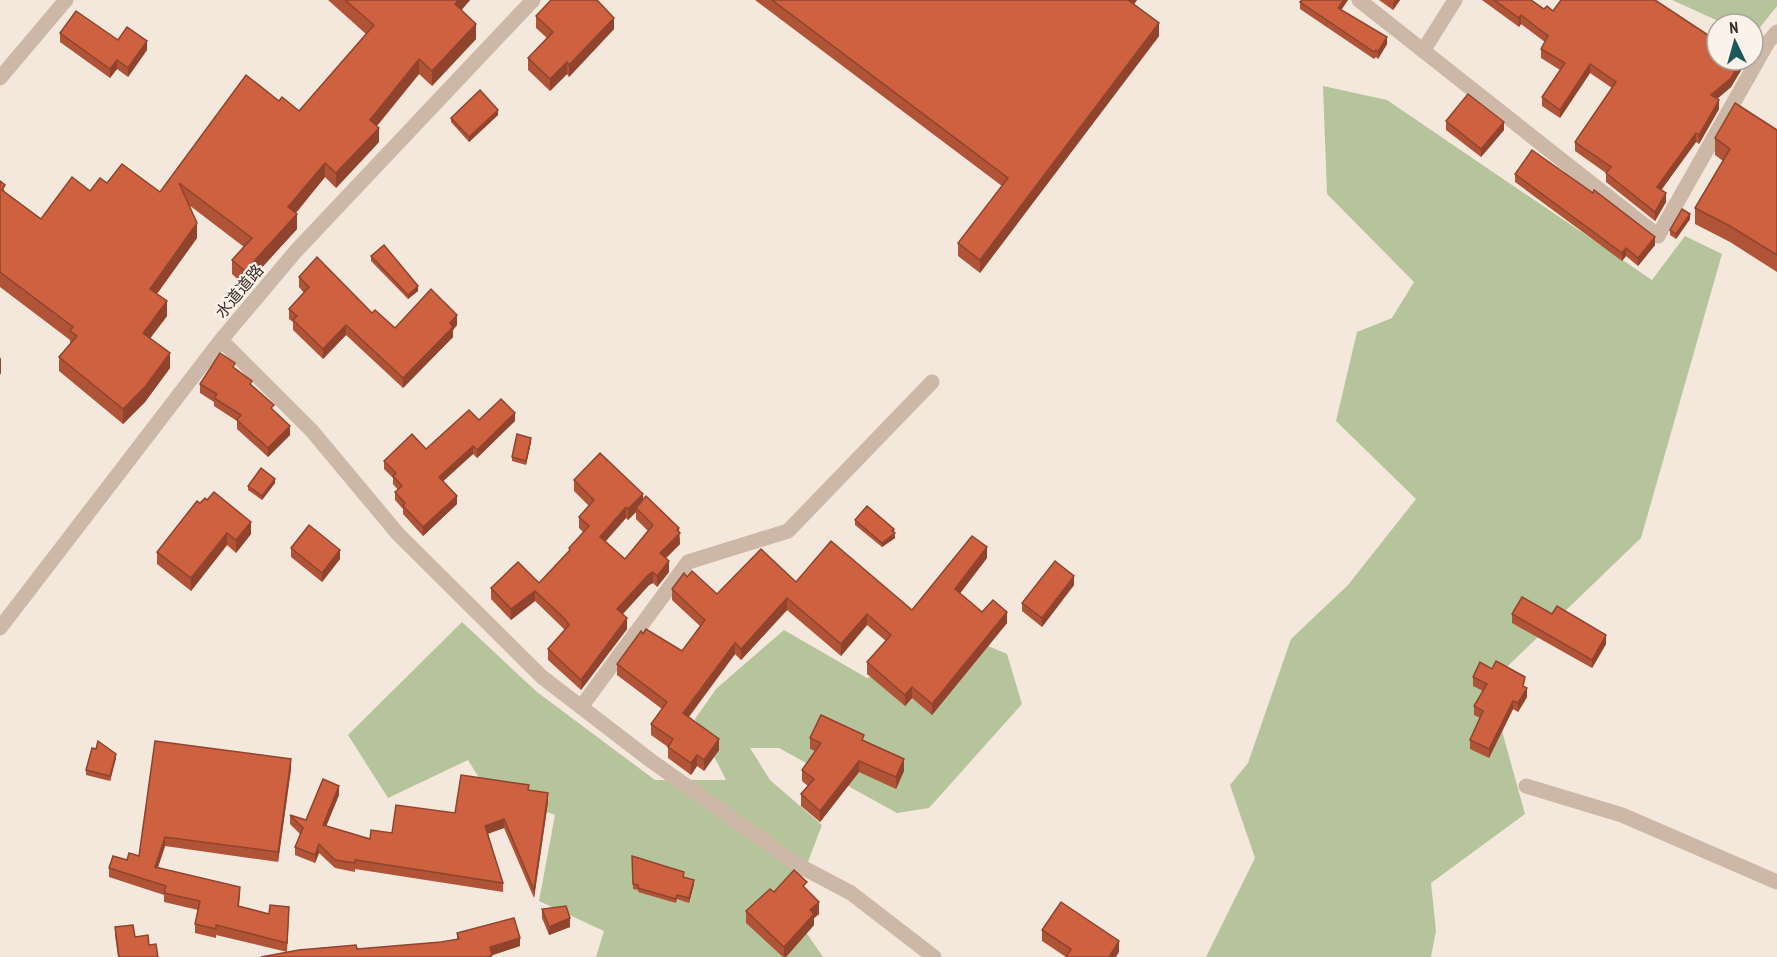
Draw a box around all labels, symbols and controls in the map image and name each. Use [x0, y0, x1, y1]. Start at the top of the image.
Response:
north arrow [1705, 12, 1765, 72]
text: N [1729, 17, 1739, 37]
street label: 水道道路 [211, 260, 267, 322]

